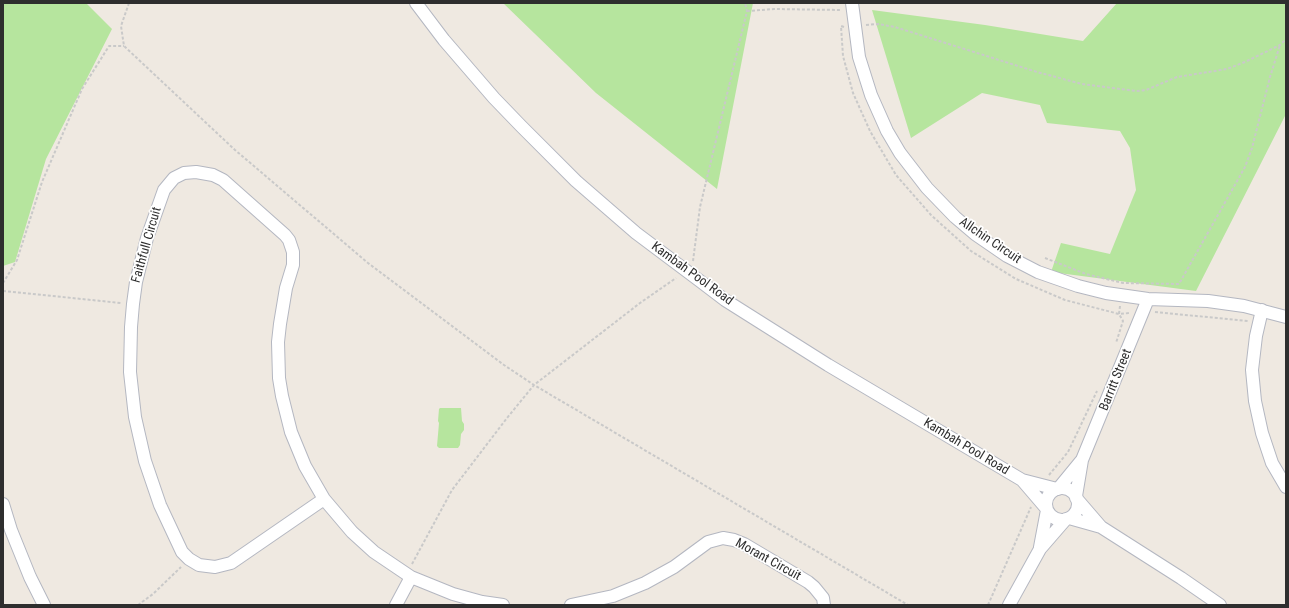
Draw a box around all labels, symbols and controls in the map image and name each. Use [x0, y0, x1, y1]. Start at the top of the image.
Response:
street label: Faithfull Circuit [129, 205, 165, 285]
street label: Allchin Circuit [956, 215, 1024, 267]
street label: Kambah Pool Road [648, 239, 736, 309]
street label: Barritt Street [1097, 347, 1135, 413]
street label: Kambah Pool Road [920, 415, 1012, 479]
street label: Morant Circuit [732, 536, 804, 584]

